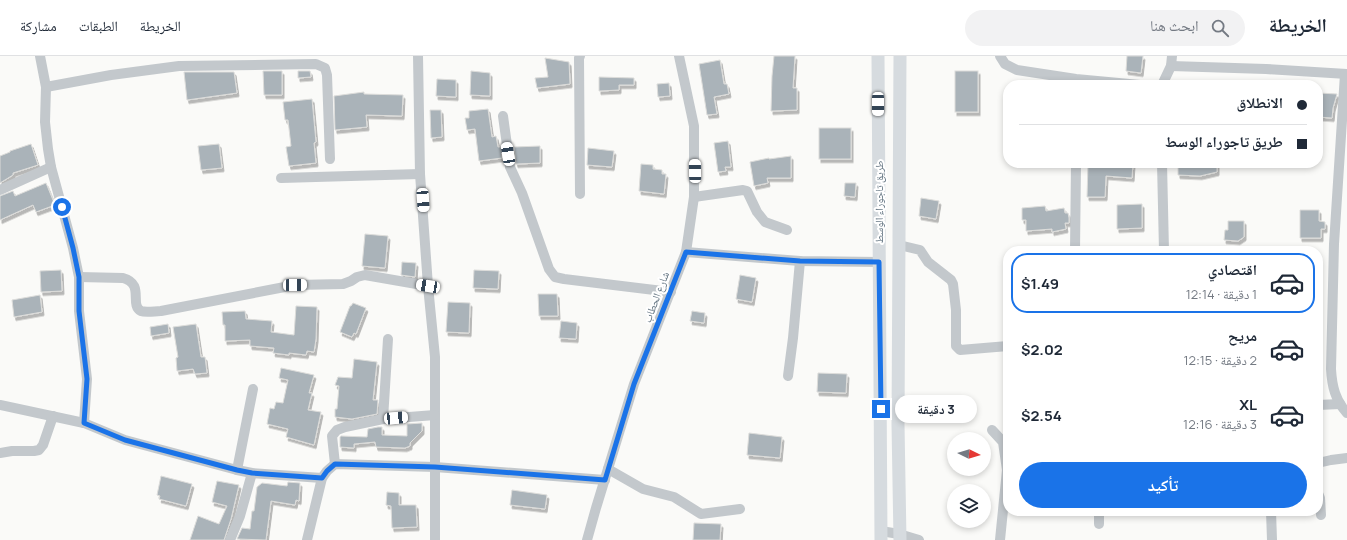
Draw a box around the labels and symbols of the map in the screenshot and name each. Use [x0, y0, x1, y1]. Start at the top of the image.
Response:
car [872, 92, 884, 116]
car [500, 141, 516, 167]
car [689, 159, 701, 183]
street label: طريق تاجوراء الوسط [871, 160, 886, 244]
car [416, 188, 430, 212]
route start [53, 198, 71, 216]
street label: شارع الحطاب [639, 269, 672, 325]
car [415, 278, 441, 294]
car [283, 279, 307, 291]
callout: 3 دقيقة [895, 395, 977, 423]
route end [872, 400, 890, 418]
car [384, 411, 408, 425]
north arrow [947, 432, 991, 476]

